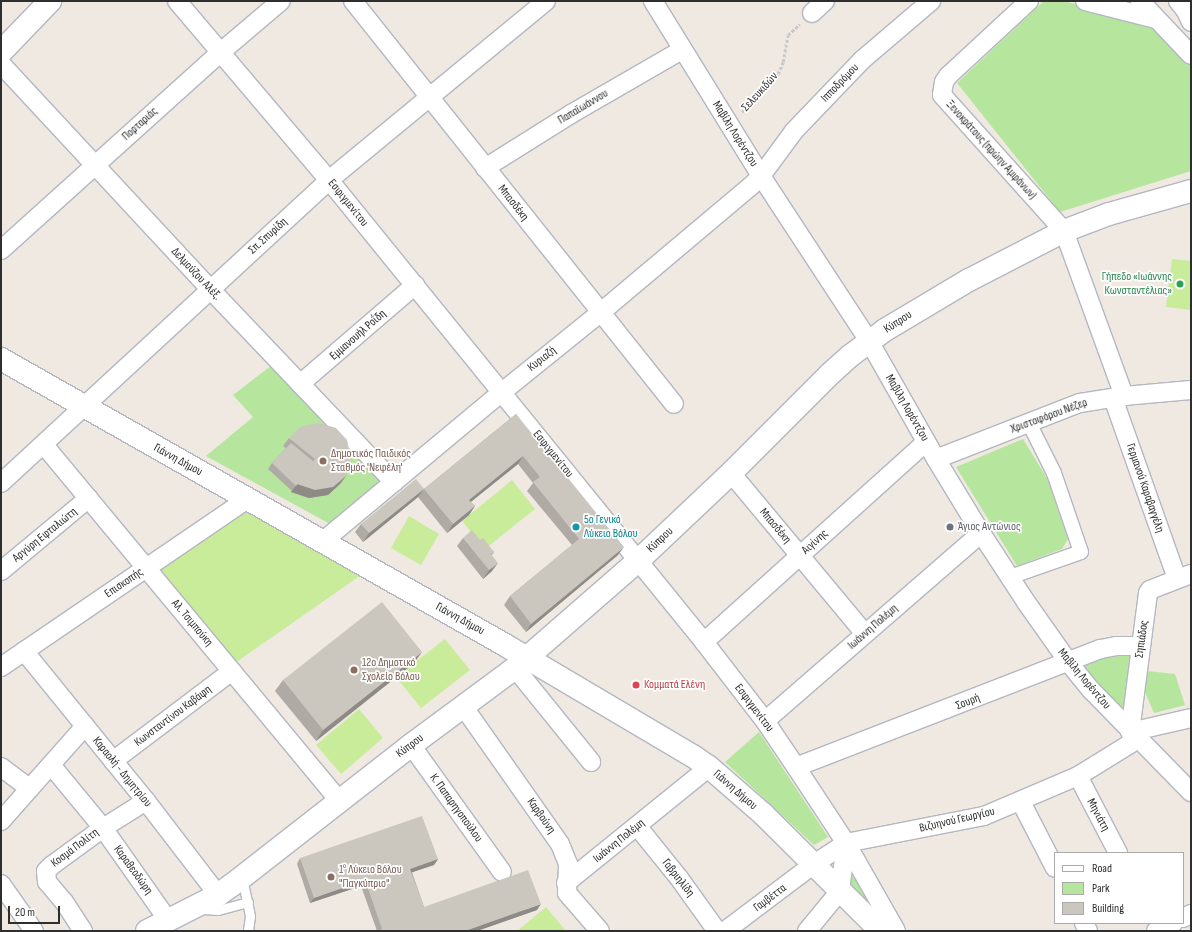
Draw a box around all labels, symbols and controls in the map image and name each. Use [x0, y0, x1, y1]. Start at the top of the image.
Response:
street label: Ιπποδρόμου [818, 61, 862, 105]
street label: Σελευκιδών [739, 69, 781, 115]
street label: Παπαϊωάννου [555, 86, 611, 128]
street label: Ξενοκράτους (πρώην Αμφάνων) [943, 97, 1039, 203]
street label: Μαβίλη Λορέντζου [709, 98, 761, 170]
street label: Πορταριάς [119, 104, 161, 144]
street label: Εσφιγμενίτου [325, 177, 371, 229]
street label: Μπασδέκη [494, 182, 532, 224]
street label: Σπ. Σπυρίδη [246, 215, 290, 257]
street label: Δελμούζου Αλέξ. [168, 245, 224, 303]
place label: Γήπεδο «Ιωάννης Κωνσταντέλιας» [1102, 270, 1172, 298]
marker: Γήπεδο «Ιωάννης Κωνσταντέλιας» [1175, 279, 1185, 289]
street label: Εμμανουήλ Ροΐδη [327, 307, 389, 363]
street label: Κύπρου [881, 308, 915, 336]
street label: Κυριαζή [525, 343, 559, 375]
street label: Μαβίλη Λορέντζου [882, 372, 932, 444]
street label: Χριστοφόρου Νέζερ [1009, 395, 1089, 437]
street label: Εσφιγμενίτου [530, 428, 576, 480]
street label: Γιάννη Δήμου [151, 441, 205, 479]
street label: Γερμανού Καραβαγγέλη [1123, 442, 1167, 534]
place label: Δημοτικός Παιδικός Σταθμός 'Νεφέλη' [331, 447, 411, 475]
marker: Δημοτικός Παιδικός Σταθμός 'Νεφέλη' [318, 456, 328, 466]
street label: Αργύρη Εφταλιώτη [10, 505, 80, 565]
street label: Μπασδέκη [756, 505, 794, 547]
place label: 5ο Γενικό Λύκειο Βόλου [584, 513, 638, 541]
place label: Άγιος Αντώνιος [958, 520, 1021, 534]
marker: 5ο Γενικό Λύκειο Βόλου [571, 522, 581, 532]
marker: Άγιος Αντώνιος [945, 522, 955, 532]
street label: Κύπρου [644, 524, 676, 556]
street label: Αιγίνης [799, 527, 831, 557]
street label: Επισκοπής [102, 565, 146, 601]
street label: Αλ. Τσιμπούκη [168, 597, 216, 649]
street label: Γιάννη Δήμου [433, 600, 487, 638]
street label: Ιωάννη Πολέμη [845, 601, 901, 653]
street label: Σηπιάδος [1132, 619, 1152, 659]
street label: Μαβίλη Λορέντζου [1054, 646, 1114, 712]
place label: 12ο Δημοτικό Σχολείο Βόλου [362, 656, 420, 684]
marker: 12ο Δημοτικό Σχολείο Βόλου [349, 665, 359, 675]
place label: Κομματά Ελένη [644, 678, 705, 692]
marker: Κομματά Ελένη [631, 680, 641, 690]
street label: Εσφιγμενίτου [731, 681, 777, 735]
street label: Κωνσταντίνου Καβάφη [132, 682, 214, 750]
street label: Σουρή [954, 691, 982, 713]
street label: Κύπρου [393, 731, 427, 761]
street label: Καραολή - Δημητρίου [89, 734, 155, 810]
street label: Γιάννη Δήμου [710, 767, 760, 813]
street label: Κ. Παπαρηγοπούλου [426, 771, 486, 845]
street label: Καρβούνη [524, 795, 558, 837]
street label: Μηνιάτη [1083, 796, 1113, 834]
street label: Βιζυηνού Γεωργίου [918, 804, 996, 836]
street label: Ιωάννη Πολέμη [590, 816, 648, 866]
street label: Κοσμά Πολίτη [48, 825, 102, 871]
street label: Καραθεοδώρη [110, 843, 156, 897]
legend [1054, 852, 1184, 924]
street label: Γαβριηλίδη [659, 856, 697, 900]
text: Road [1092, 861, 1112, 876]
place label: 1° Λύκειο Βόλου "Παγκύπριο" [339, 863, 402, 891]
marker: 1° Λύκειο Βόλου "Παγκύπριο" [326, 872, 336, 882]
street label: Γαμβέττα [751, 881, 789, 915]
text: Park [1092, 881, 1110, 896]
scale bar [10, 898, 62, 924]
text: Building [1092, 901, 1124, 916]
text: 20 m [15, 905, 35, 920]

